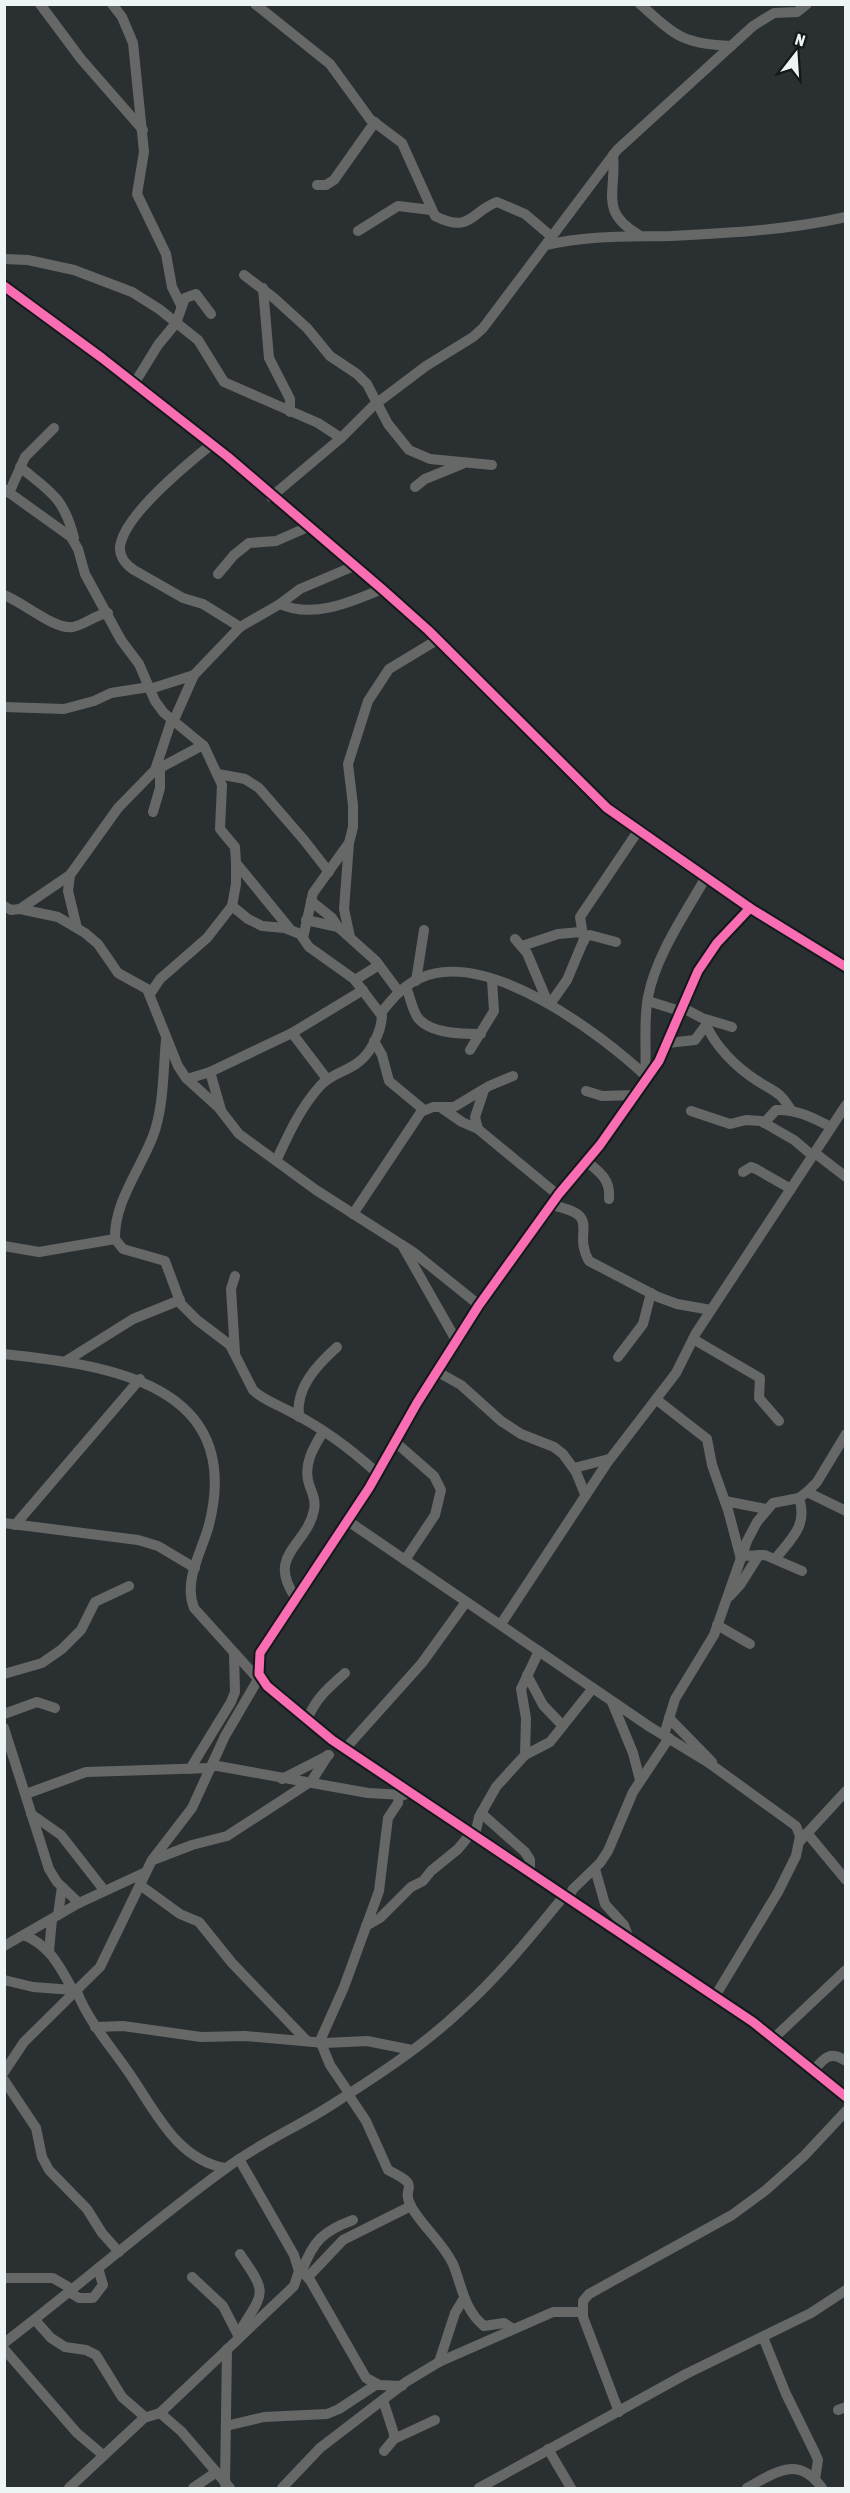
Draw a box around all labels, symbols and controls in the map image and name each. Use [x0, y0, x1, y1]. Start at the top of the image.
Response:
north arrow [766, 24, 826, 84]
text: N [793, 30, 808, 50]

